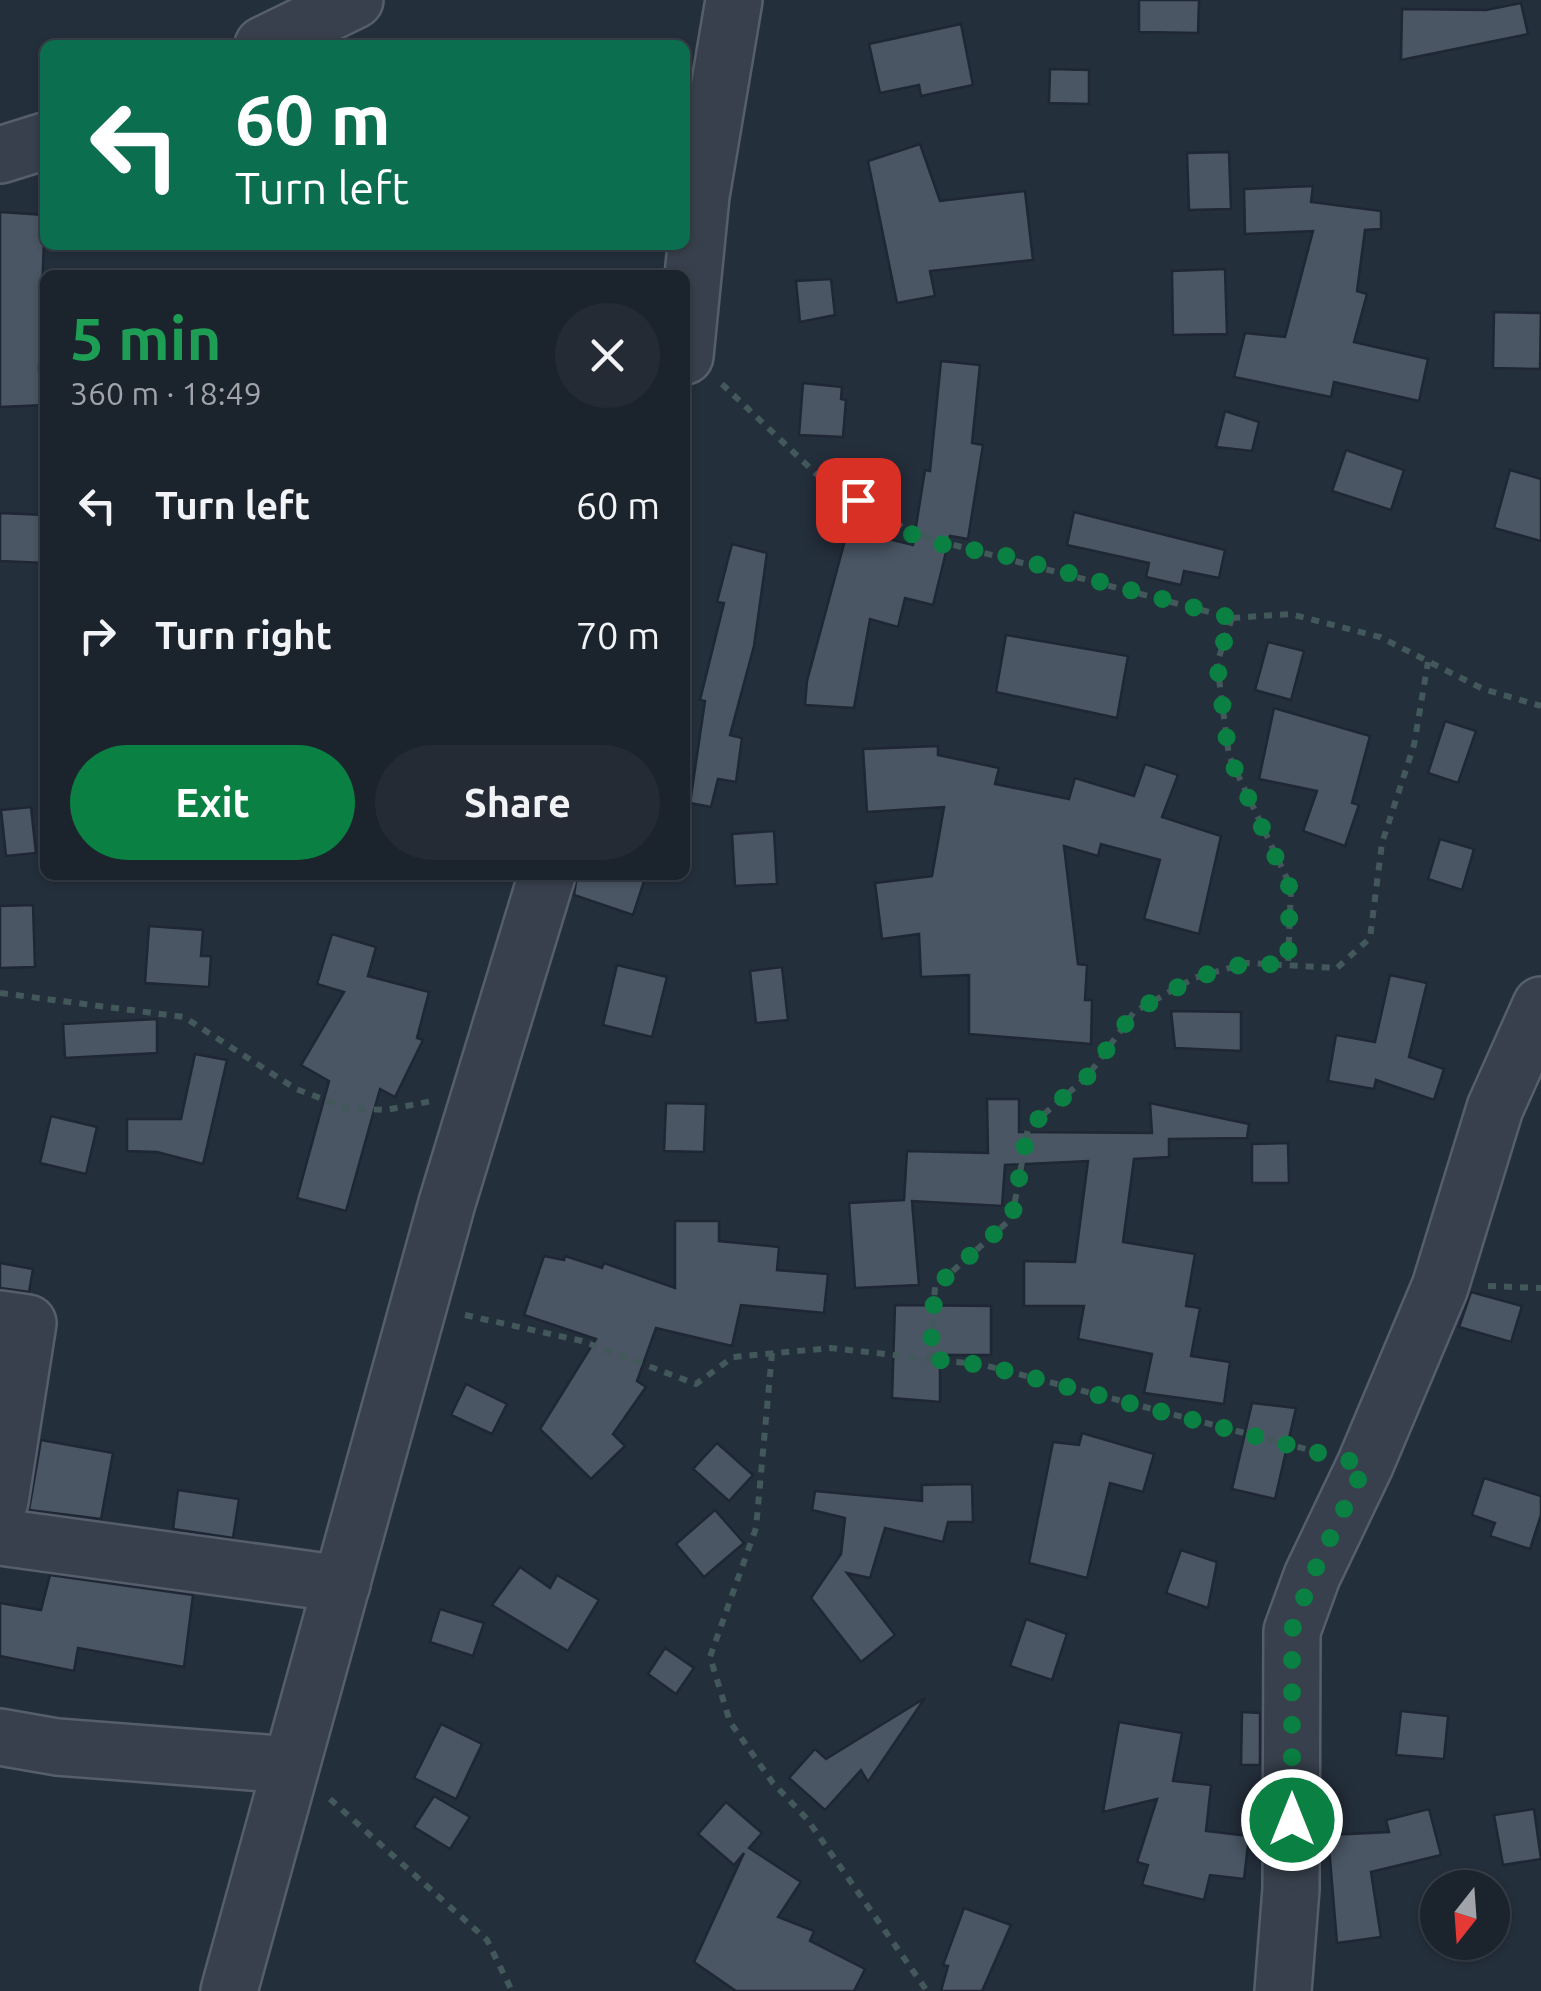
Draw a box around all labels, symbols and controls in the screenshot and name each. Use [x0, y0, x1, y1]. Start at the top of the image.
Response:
icon: left [70, 80, 200, 210]
text: 60 m [235, 80, 391, 158]
text: Turn left [235, 162, 409, 213]
button: close [555, 303, 660, 408]
text: 5 min [70, 304, 222, 371]
text: 360 m · 18:49 [70, 375, 262, 411]
pin [816, 458, 901, 543]
icon: arrive [831, 473, 886, 528]
icon: left [70, 478, 125, 533]
text: Turn left [155, 484, 310, 526]
text: 60 m [576, 484, 660, 526]
icon: right [70, 608, 125, 663]
text: Turn right [155, 614, 332, 656]
text: 70 m [576, 614, 660, 656]
button: Exit [70, 745, 355, 860]
button: Share [375, 745, 660, 860]
position arrow [1240, 1768, 1344, 1872]
north arrow [1420, 1870, 1510, 1960]
map controls [1420, 1870, 1510, 1960]

